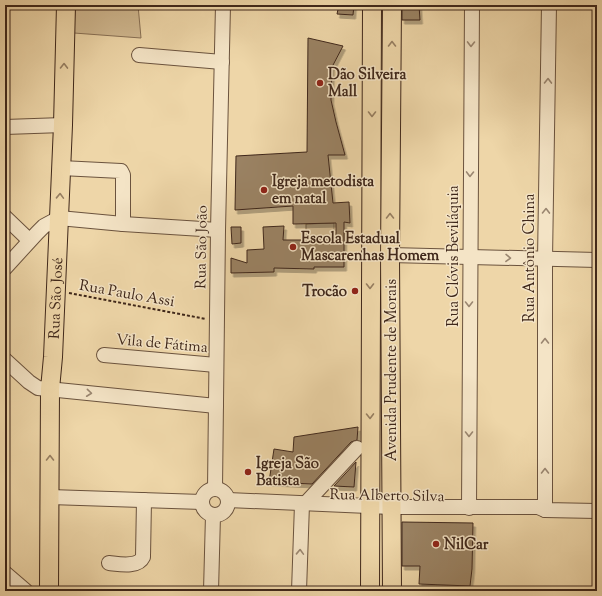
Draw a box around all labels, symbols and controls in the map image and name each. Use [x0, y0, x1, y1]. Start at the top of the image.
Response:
one-way arrow [388, 41, 396, 47]
one-way arrow [467, 41, 475, 47]
one-way arrow [60, 63, 68, 69]
place label: Dão Silveira Mall [328, 65, 406, 103]
marker: Dão Silveira Mall [315, 78, 325, 88]
one-way arrow [544, 78, 552, 84]
one-way arrow [367, 111, 376, 117]
one-way arrow [466, 171, 474, 177]
place label: Igreja metodista em natal [272, 172, 374, 210]
marker: Igreja metodista em natal [259, 185, 269, 195]
street label: Rua Clóvis Beviláquia [444, 185, 465, 327]
one-way arrow [56, 193, 64, 199]
street label: Rua Antônio China [520, 194, 541, 322]
street label: Rua São João [191, 205, 214, 289]
one-way arrow [542, 208, 550, 214]
one-way arrow [386, 213, 394, 219]
place label: Escola Estadual Mascarenhas Homem [301, 229, 440, 267]
marker: Escola Estadual Mascarenhas Homem [288, 242, 298, 252]
one-way arrow [505, 254, 511, 262]
street label: Rua São José [45, 257, 69, 340]
street label: Rua Paulo Assi [77, 276, 176, 313]
street label: Avenida Prudente de Morais [382, 279, 403, 461]
place label: Trocão [302, 282, 347, 303]
one-way arrow [366, 283, 374, 289]
marker: Trocão [350, 286, 360, 296]
one-way arrow [465, 301, 473, 307]
street label: Vila de Fátima [115, 330, 209, 359]
one-way arrow [541, 338, 549, 344]
one-way arrow [86, 388, 92, 397]
one-way arrow [366, 413, 374, 419]
one-way arrow [465, 431, 473, 437]
place label: Igreja São Batista [256, 454, 319, 492]
one-way arrow [46, 455, 54, 461]
marker: Igreja São Batista [243, 467, 253, 477]
one-way arrow [541, 468, 549, 474]
street label: Rua Alberto Silva [329, 485, 445, 508]
place label: NilCar [444, 535, 489, 556]
marker: NilCar [431, 539, 441, 549]
one-way arrow [296, 549, 304, 555]

